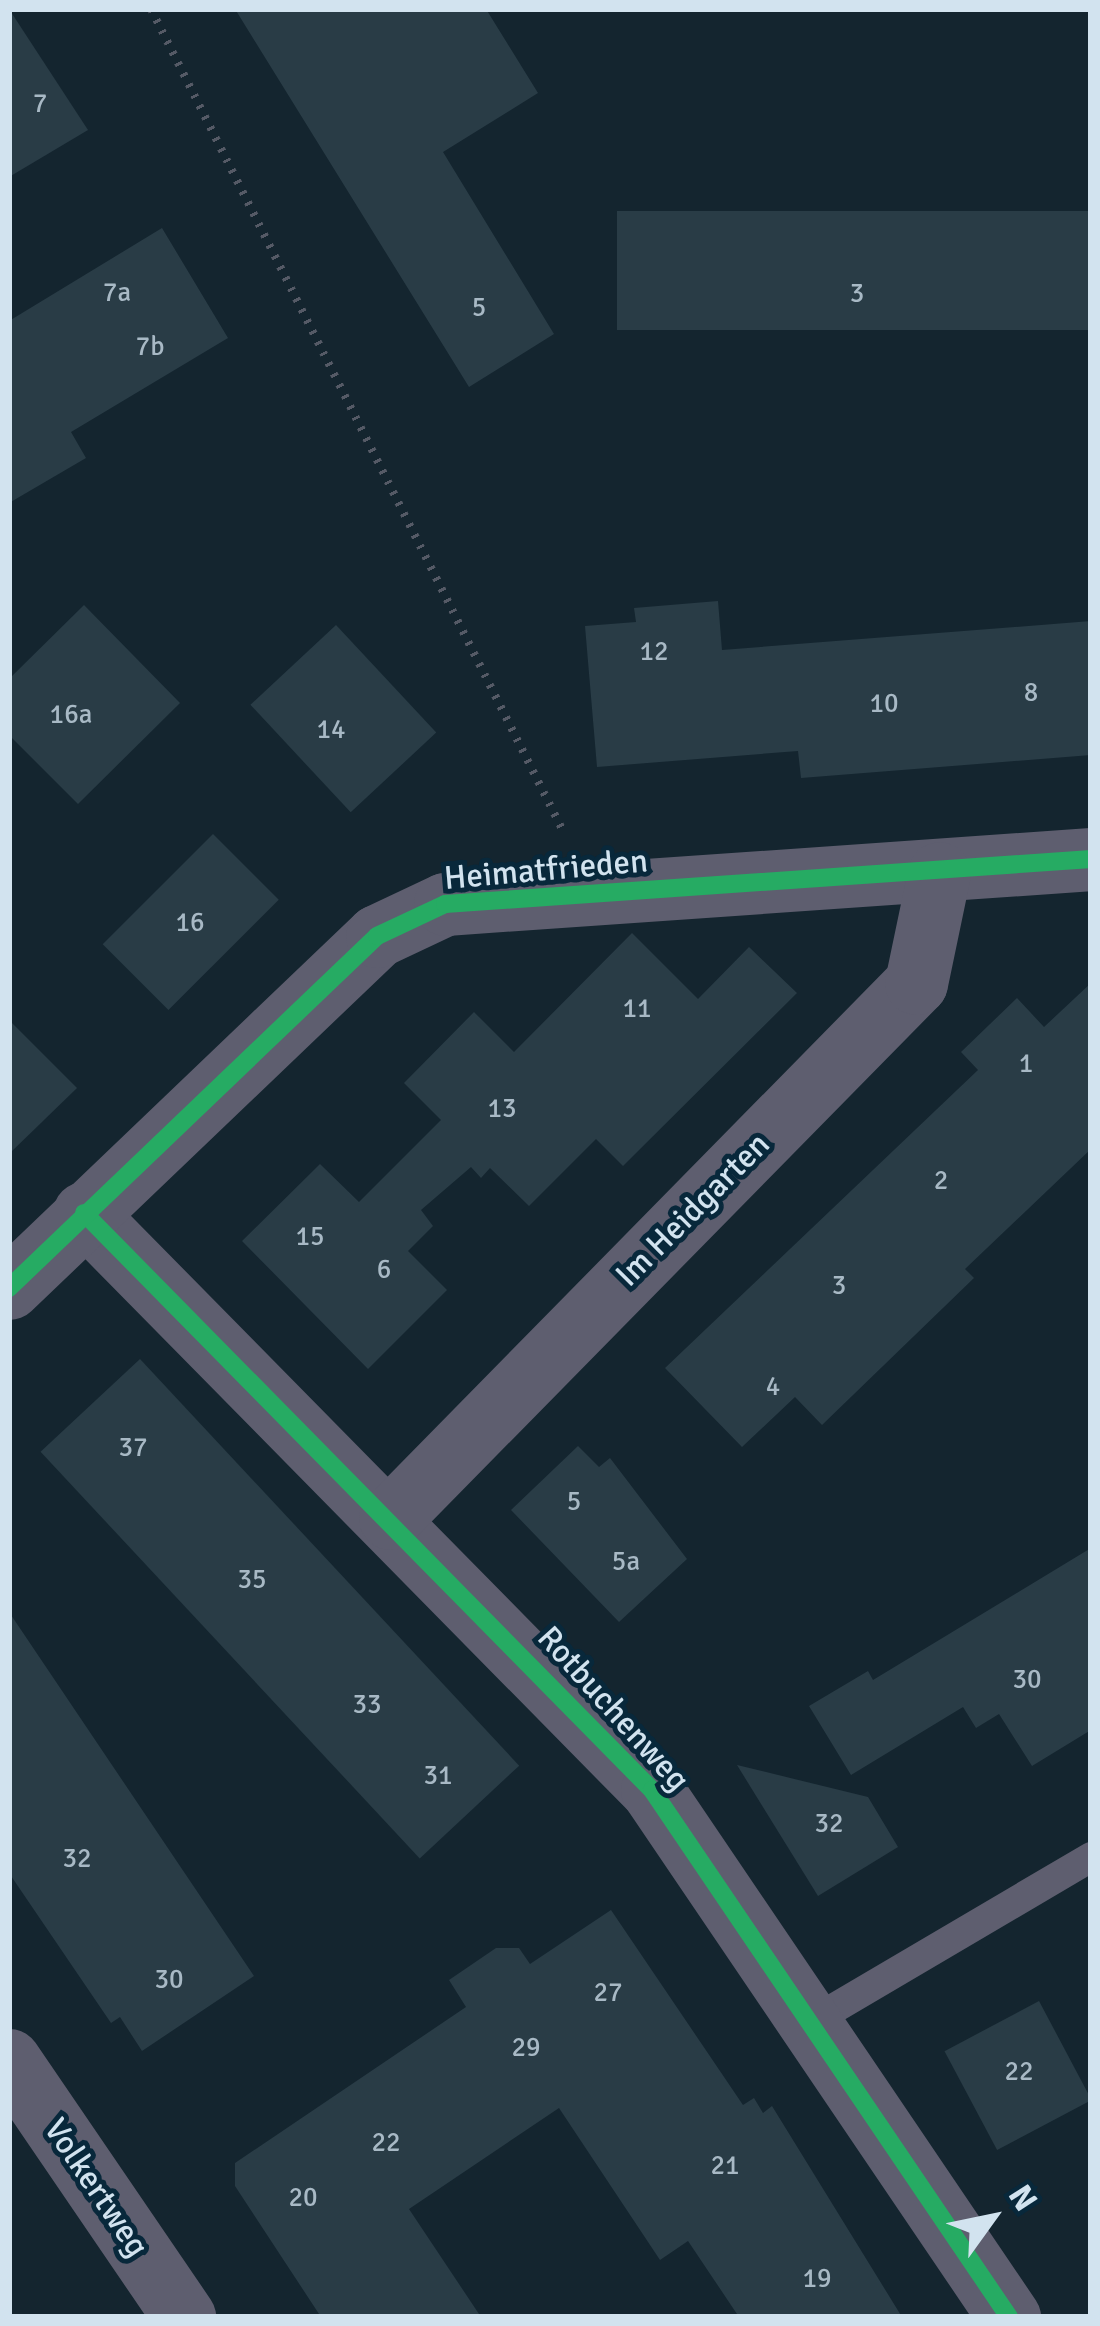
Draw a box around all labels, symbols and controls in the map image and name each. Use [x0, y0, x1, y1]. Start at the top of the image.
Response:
house number: 7 [33, 88, 47, 120]
house number: 7a [103, 277, 131, 309]
house number: 3 [850, 278, 864, 310]
house number: 5 [472, 292, 486, 324]
house number: 7b [136, 331, 164, 363]
house number: 12 [639, 636, 669, 668]
house number: 8 [1024, 677, 1038, 709]
house number: 10 [869, 688, 899, 720]
house number: 16a [50, 699, 92, 731]
house number: 14 [316, 714, 346, 746]
street label: Heimatfrieden [442, 841, 650, 899]
house number: 16 [175, 907, 205, 939]
house number: 11 [622, 993, 652, 1025]
house number: 1 [1019, 1048, 1033, 1080]
house number: 13 [487, 1093, 517, 1125]
street label: Im Heidgarten [608, 1125, 778, 1295]
house number: 2 [934, 1165, 948, 1197]
house number: 15 [295, 1221, 325, 1253]
house number: 6 [377, 1254, 391, 1286]
house number: 3 [832, 1270, 846, 1302]
house number: 4 [766, 1371, 780, 1403]
house number: 37 [118, 1432, 148, 1464]
house number: 5 [567, 1486, 581, 1518]
house number: 5a [612, 1546, 640, 1578]
house number: 35 [237, 1564, 267, 1596]
street label: Rotbuchenweg [529, 1618, 697, 1800]
house number: 30 [1012, 1664, 1042, 1696]
house number: 33 [352, 1689, 382, 1721]
house number: 31 [423, 1760, 453, 1792]
house number: 32 [814, 1808, 844, 1840]
house number: 32 [62, 1843, 92, 1875]
house number: 30 [154, 1964, 184, 1996]
house number: 27 [593, 1977, 623, 2009]
house number: 29 [511, 2032, 541, 2064]
house number: 22 [1004, 2056, 1034, 2088]
street label: Volkertweg [35, 2111, 157, 2265]
house number: 22 [371, 2127, 401, 2159]
house number: 21 [710, 2150, 740, 2182]
north arrow [932, 2158, 1052, 2278]
text: N [999, 2177, 1046, 2219]
house number: 20 [288, 2182, 318, 2214]
house number: 19 [802, 2263, 832, 2295]

